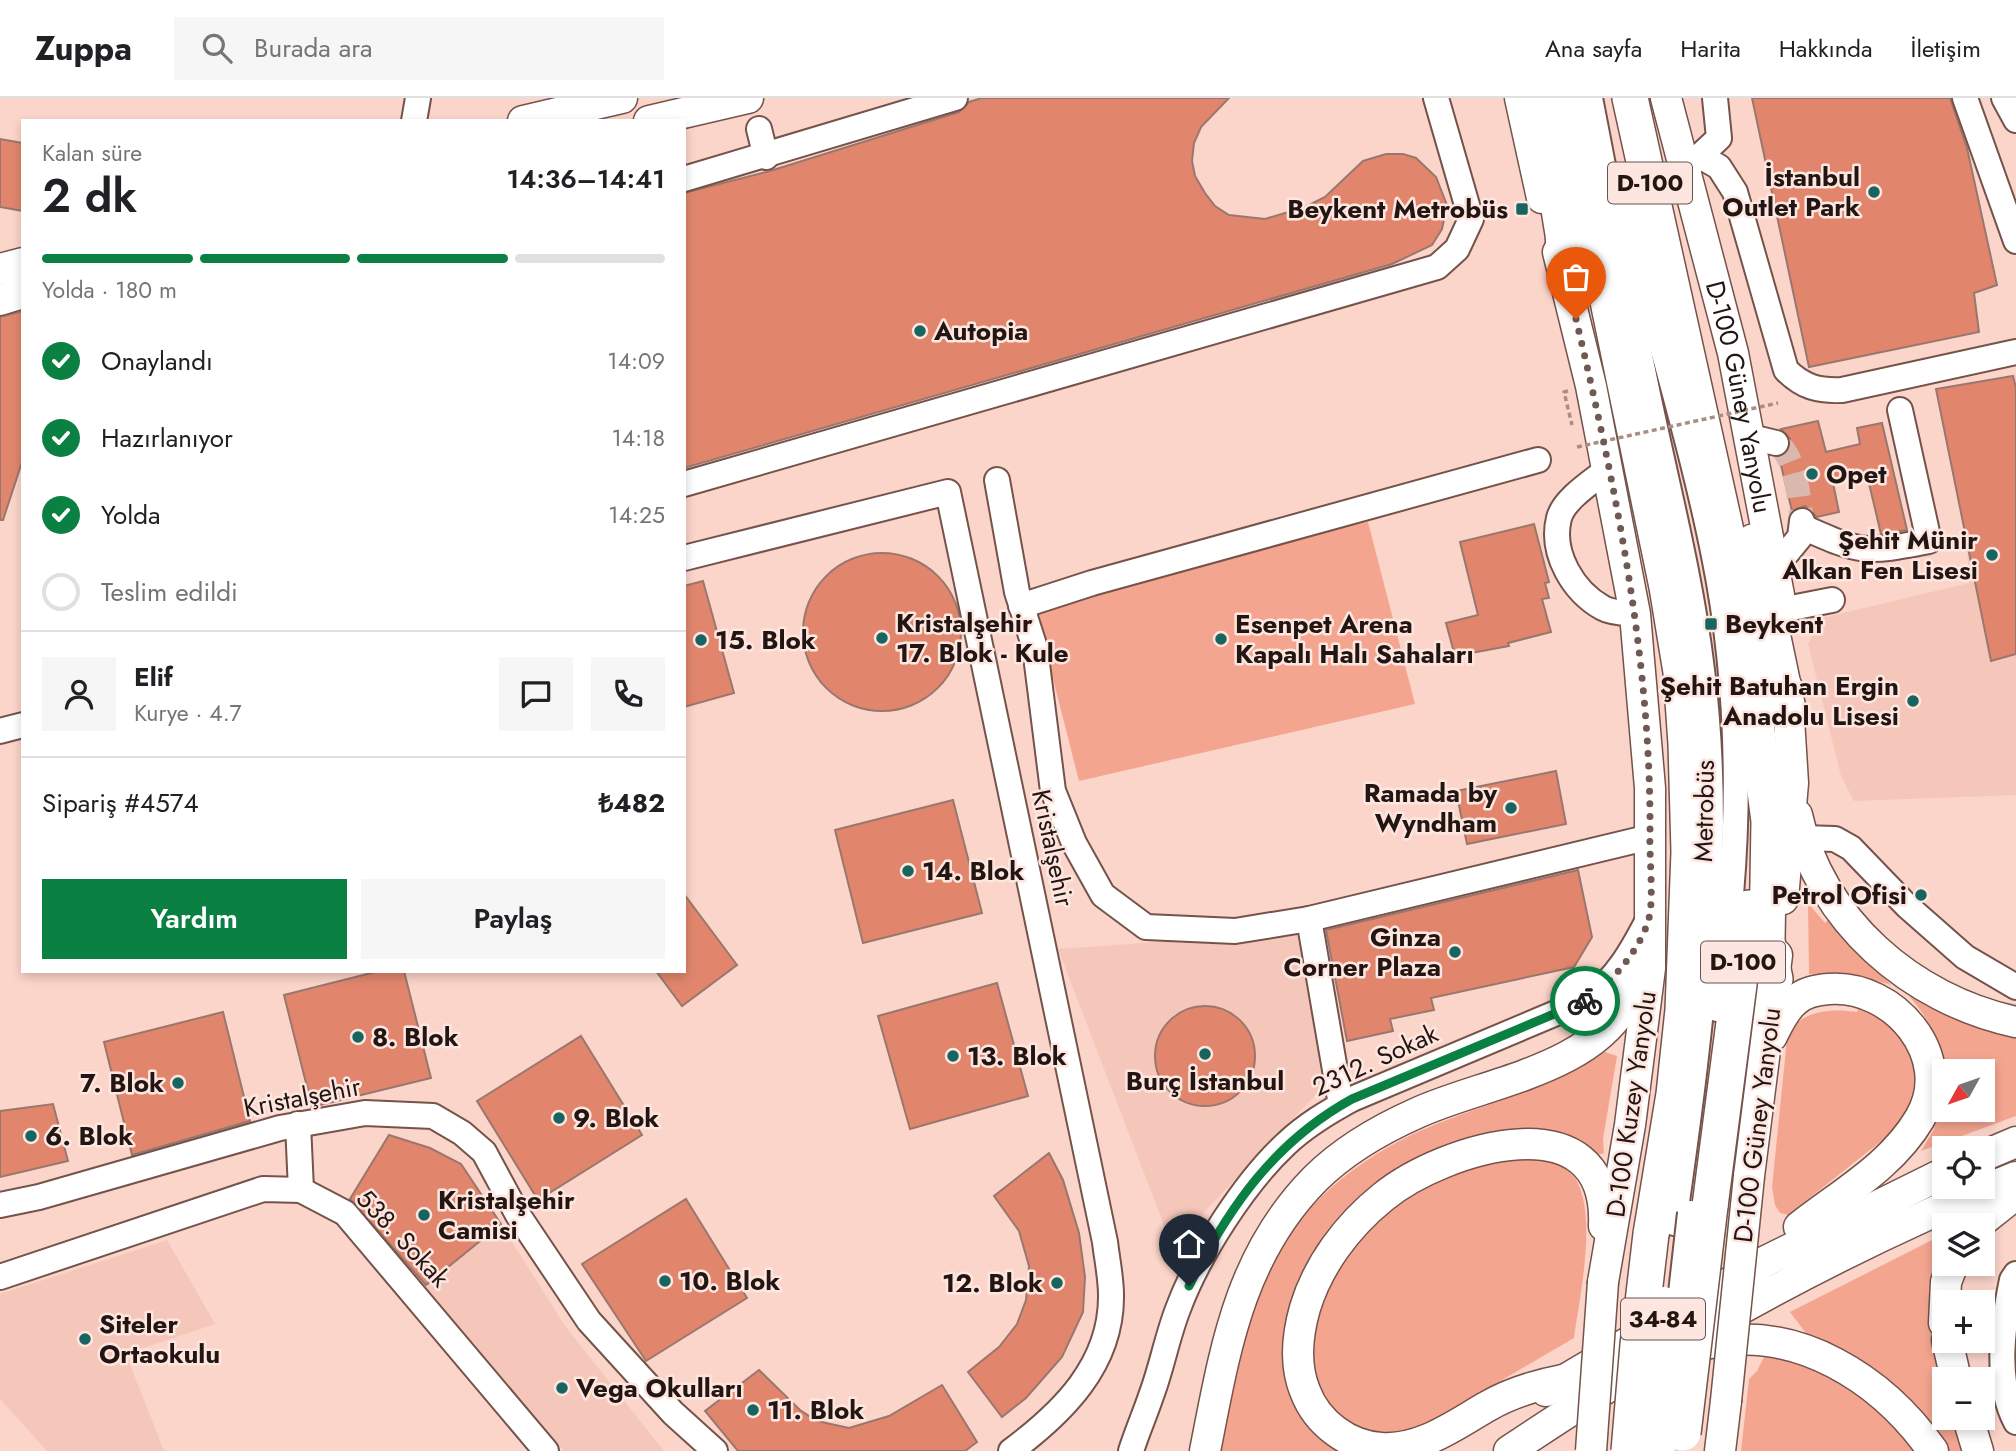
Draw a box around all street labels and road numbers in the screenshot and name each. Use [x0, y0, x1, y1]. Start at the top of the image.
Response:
road number: D-100 [1608, 162, 1692, 204]
street label: D-100 Güney Yanyolu [1696, 277, 1782, 516]
street label: Metrobüs [1684, 759, 1724, 863]
street label: Kristalşehir [1022, 786, 1084, 910]
road number: D-100 [1701, 942, 1785, 982]
street label: D-100 Kuzey Yanyolu [1596, 988, 1666, 1220]
street label: D-100 Güney Yanyolu [1724, 1005, 1790, 1245]
street label: 2312. Sokak [1306, 1014, 1445, 1106]
street label: Kristalşehir [240, 1067, 364, 1127]
street label: 538. Sokak [347, 1180, 459, 1296]
road number: 34-84 [1621, 1298, 1705, 1339]

